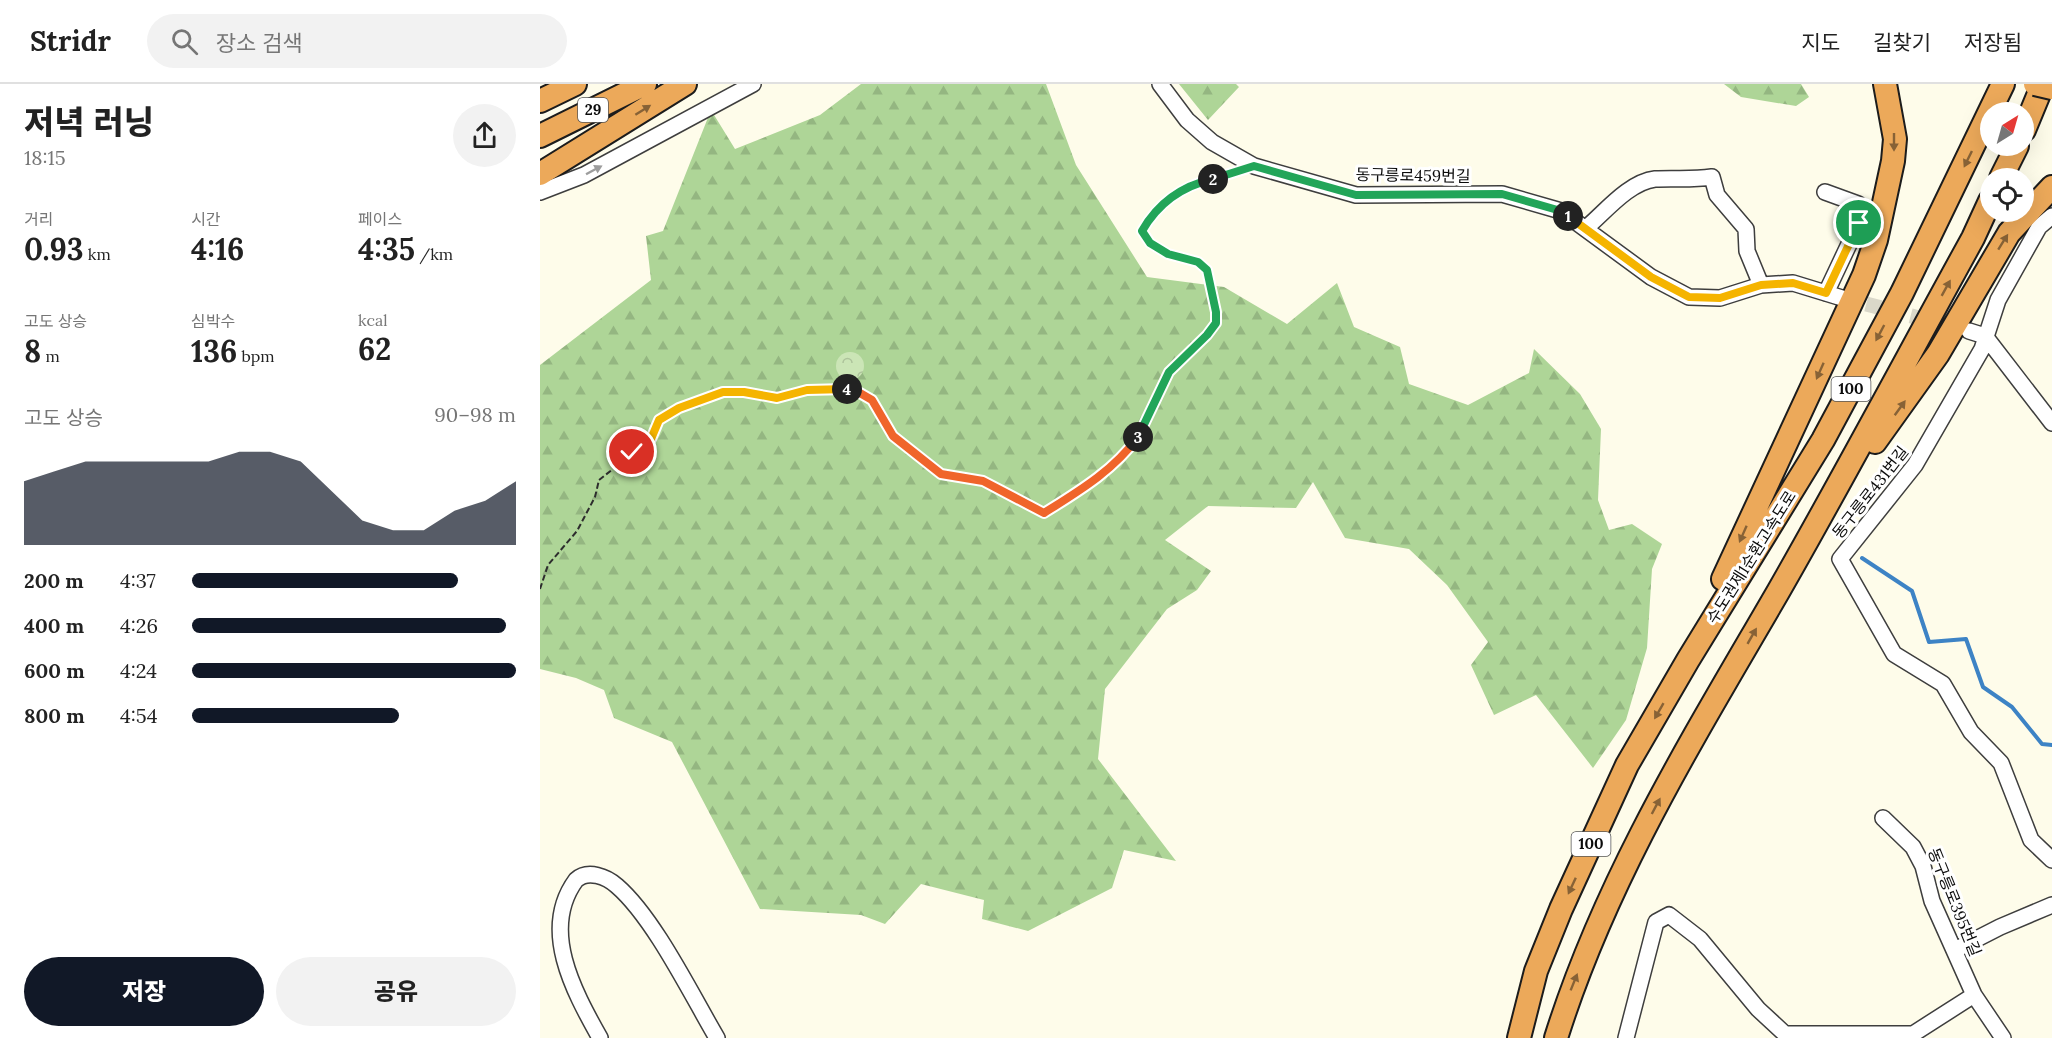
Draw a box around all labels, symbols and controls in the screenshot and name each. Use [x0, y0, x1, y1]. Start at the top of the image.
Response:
search box [147, 14, 567, 68]
text: Stridr [30, 23, 111, 59]
icon: search [168, 25, 201, 58]
text: 장소 검색 [216, 29, 303, 57]
text: 지도 [1801, 29, 1840, 56]
text: 길찾기 [1873, 29, 1931, 56]
text: 저장됨 [1964, 29, 2022, 56]
road number: 29 [578, 98, 608, 122]
text: 저녁 러닝 [24, 101, 154, 143]
north arrow [1980, 102, 2034, 156]
map controls [1980, 102, 2034, 222]
button: share [453, 104, 516, 167]
one-way arrow [635, 104, 651, 115]
one-way arrow [1889, 132, 1899, 151]
text: 18:15 [24, 145, 66, 170]
one-way arrow [1963, 151, 1972, 168]
pin: 2 [1198, 164, 1228, 194]
street label: 동구릉로459번길 [1355, 164, 1471, 186]
one-way arrow [586, 165, 603, 175]
button: locate [1980, 168, 2034, 222]
text: 2 [1209, 169, 1217, 189]
pin [1833, 197, 1884, 248]
pin: 1 [1553, 201, 1583, 231]
text: 1 [1565, 206, 1571, 226]
icon: arrive [1842, 206, 1875, 239]
text: 거리 [24, 209, 53, 229]
text: 시간 [191, 209, 220, 229]
text: 페이스 [358, 209, 402, 229]
text: 0.93 [24, 230, 84, 268]
text: 4:16 [191, 230, 244, 268]
text: 4:35 [358, 230, 415, 268]
one-way arrow [1997, 234, 2008, 251]
text: km [84, 244, 111, 264]
text: /km [415, 244, 453, 264]
one-way arrow [1941, 279, 1951, 296]
text: kcal [358, 310, 388, 330]
text: 고도 상승 [24, 311, 87, 331]
text: 심박수 [191, 311, 235, 331]
one-way arrow [1875, 325, 1885, 342]
text: 62 [358, 330, 391, 368]
text: 8 [24, 332, 41, 370]
text: 136 [191, 332, 237, 370]
text: m [41, 346, 60, 366]
text: bpm [237, 346, 275, 366]
one-way arrow [1815, 362, 1824, 379]
pin: 4 [832, 374, 862, 404]
road number: 100 [1832, 377, 1870, 401]
text: 4 [843, 379, 851, 399]
one-way arrow [1894, 400, 1906, 416]
text: 90–98 m [434, 402, 516, 427]
text: 고도 상승 [24, 405, 103, 430]
pin: 3 [1123, 422, 1153, 452]
pin [606, 426, 657, 477]
text: 3 [1134, 427, 1142, 447]
icon: check [615, 435, 648, 468]
street label: 동구릉로431번길 [1828, 442, 1912, 542]
street label: 수도권제1순환고속도로 [1702, 487, 1800, 627]
one-way arrow [1739, 526, 1748, 543]
text: 200 m [24, 568, 84, 593]
text: 4:37 [120, 568, 156, 593]
text: 400 m [24, 613, 84, 638]
text: 4:26 [120, 613, 158, 638]
one-way arrow [1747, 627, 1757, 644]
text: 600 m [24, 658, 85, 683]
text: 4:24 [120, 658, 157, 683]
text: 800 m [24, 703, 85, 728]
text: 4:54 [120, 703, 158, 728]
one-way arrow [1653, 703, 1664, 719]
one-way arrow [1651, 797, 1661, 814]
road number: 100 [1572, 832, 1610, 856]
street label: 동구릉로395번길 [1924, 845, 1986, 959]
one-way arrow [1567, 877, 1577, 895]
button: 저장 [24, 957, 264, 1026]
button: 공유 [276, 957, 516, 1026]
one-way arrow [1569, 973, 1579, 991]

